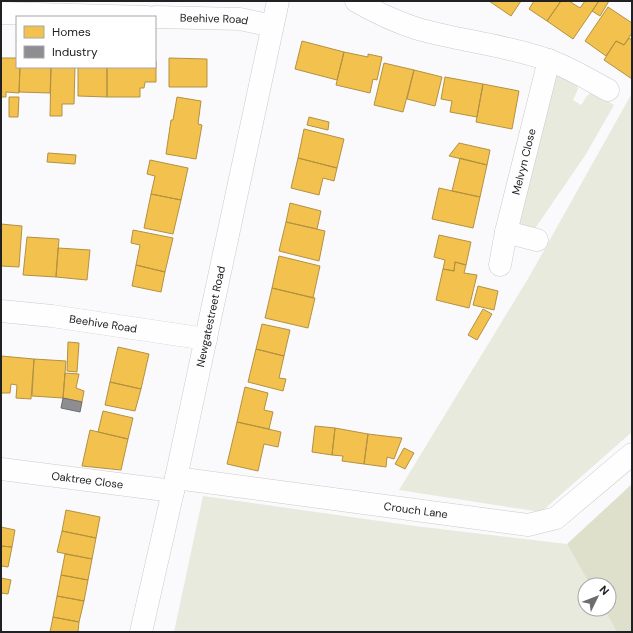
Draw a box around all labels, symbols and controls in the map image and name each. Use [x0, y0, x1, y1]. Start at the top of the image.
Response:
street label: Beehive Road [180, 11, 250, 28]
legend [16, 16, 156, 68]
text: Homes [52, 24, 91, 40]
text: Industry [52, 44, 98, 60]
street label: Melvyn Close [509, 127, 539, 196]
street label: Newgatestreet Road [193, 265, 228, 368]
street label: Beehive Road [68, 312, 138, 336]
street label: Oaktree Close [51, 469, 124, 492]
street label: Crouch Lane [383, 499, 449, 521]
north arrow [577, 577, 617, 617]
text: N [596, 582, 612, 598]

